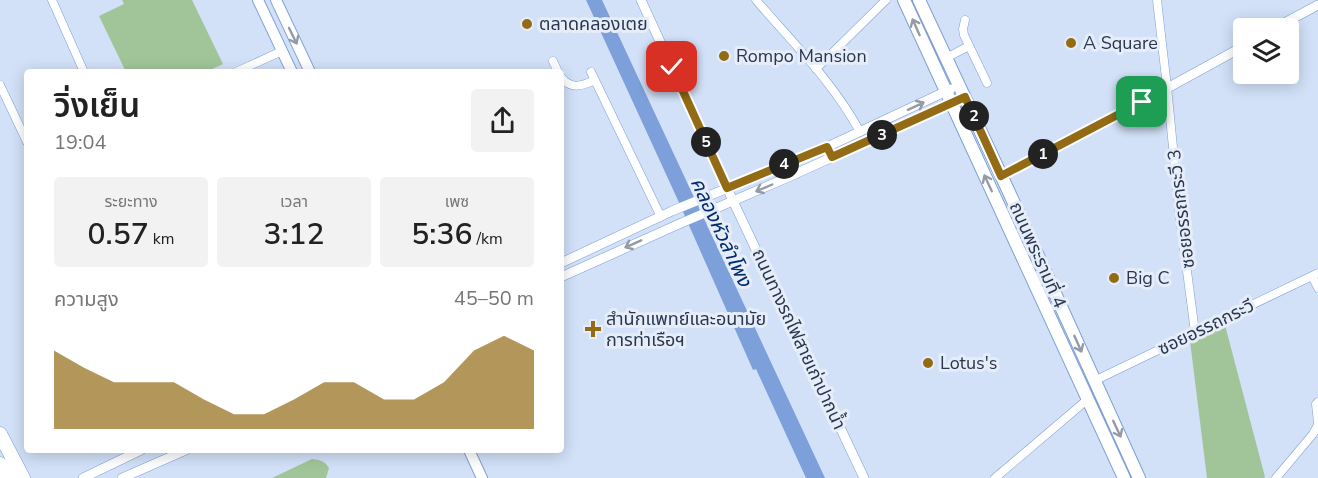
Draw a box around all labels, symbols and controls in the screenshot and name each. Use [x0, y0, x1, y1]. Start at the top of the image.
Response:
place label: ตลาดคลองเตย [539, 12, 648, 36]
marker: ตลาดคลองเตย [520, 17, 534, 31]
one-way arrow [910, 18, 922, 36]
map controls [1233, 18, 1299, 84]
button: layers [1233, 18, 1299, 84]
one-way arrow [287, 27, 299, 44]
place label: A Square [1083, 31, 1158, 55]
marker: A Square [1064, 36, 1078, 50]
pin [646, 41, 697, 92]
place label: Rompo Mansion [736, 44, 867, 68]
marker: Rompo Mansion [717, 49, 731, 63]
icon: check [655, 50, 688, 83]
pin [1116, 76, 1167, 127]
text: วิ่งเย็น [54, 84, 140, 129]
icon: arrive [1125, 85, 1158, 118]
button: share [471, 89, 534, 152]
one-way arrow [906, 99, 924, 111]
pin: 2 [959, 101, 989, 131]
text: 2 [969, 105, 979, 127]
pin: 3 [867, 120, 897, 150]
text: 3 [877, 124, 887, 146]
pin: 5 [691, 127, 721, 157]
text: 19:04 [54, 129, 107, 156]
text: 5 [701, 131, 711, 153]
pin: 1 [1028, 139, 1058, 169]
text: 1 [1038, 143, 1048, 165]
street label: ซอยอรรถกระวี 3 [1162, 148, 1200, 270]
pin: 4 [769, 149, 799, 179]
text: 4 [779, 153, 789, 175]
water label: คลองหัวลำโพง [684, 173, 759, 292]
one-way arrow [981, 175, 993, 193]
one-way arrow [755, 183, 773, 194]
text: ระยะทาง [105, 191, 157, 213]
text: เวลา [280, 191, 308, 213]
text: เพซ [445, 191, 469, 213]
street label: ถนนพระรามที่ 4 [1004, 198, 1073, 312]
text: 0.57 [88, 214, 149, 255]
text: 3:12 [263, 214, 325, 255]
text: 5:36 [411, 214, 472, 255]
text: km [149, 228, 174, 250]
text: /km [472, 228, 503, 250]
one-way arrow [625, 239, 643, 251]
street label: ถนนทางรถไฟสายเก่าปากน้ำ [747, 244, 852, 433]
place label: Big C [1126, 266, 1170, 290]
marker: Big C [1107, 271, 1121, 285]
text: 45–50 m [454, 285, 534, 312]
text: ความสูง [54, 286, 119, 313]
street label: ซอยอรรถกระวี [1154, 293, 1258, 361]
place label: สำนักแพทย์และอนามัย การท่าเรือฯ [606, 307, 766, 352]
marker: สำนักแพทย์และอนามัย การท่าเรือฯ [584, 320, 602, 338]
one-way arrow [1072, 334, 1084, 352]
place label: Lotus's [940, 351, 997, 375]
marker: Lotus's [921, 356, 935, 370]
one-way arrow [1112, 420, 1123, 438]

